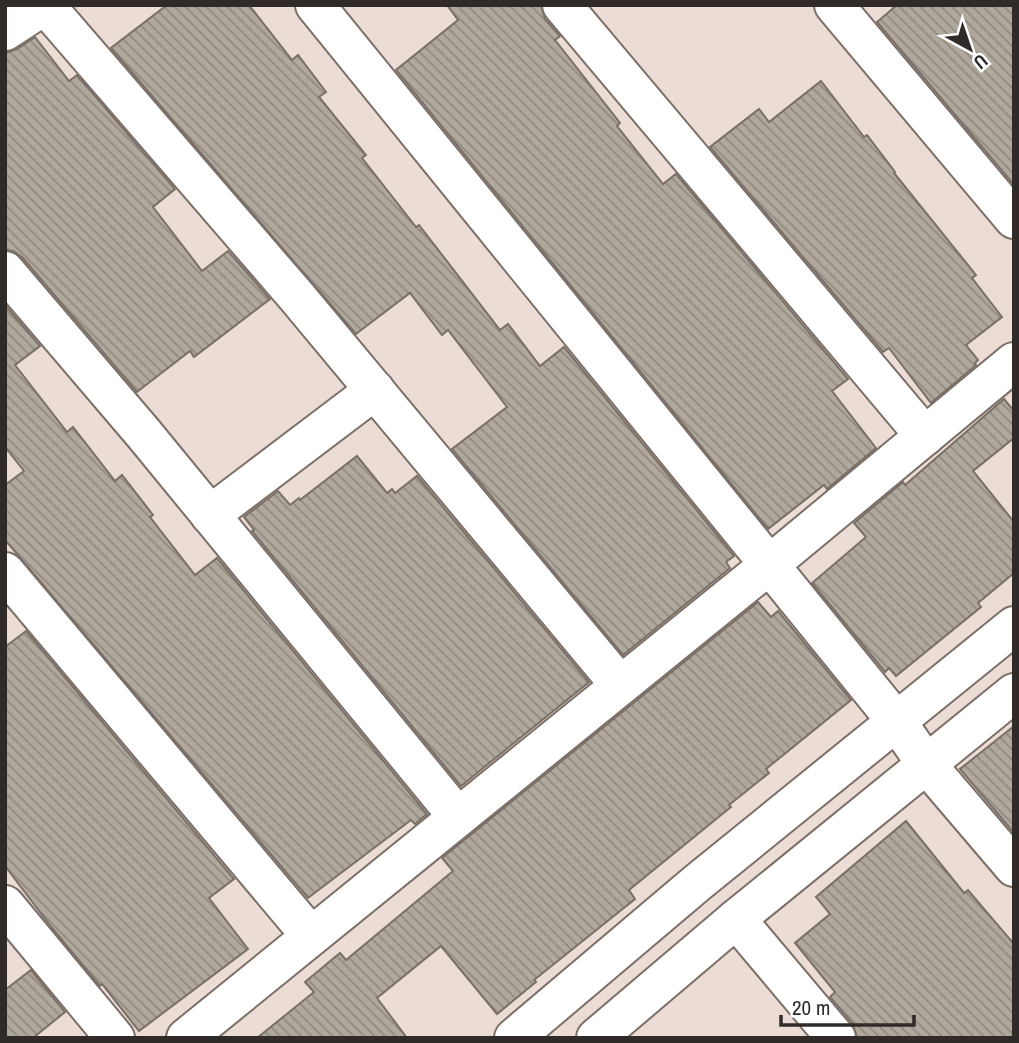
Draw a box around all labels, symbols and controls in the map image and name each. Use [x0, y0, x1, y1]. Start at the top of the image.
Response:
north arrow [935, 14, 1005, 84]
text: U [968, 48, 994, 76]
scale bar [781, 984, 914, 1028]
text: 20 m [792, 993, 830, 1022]

